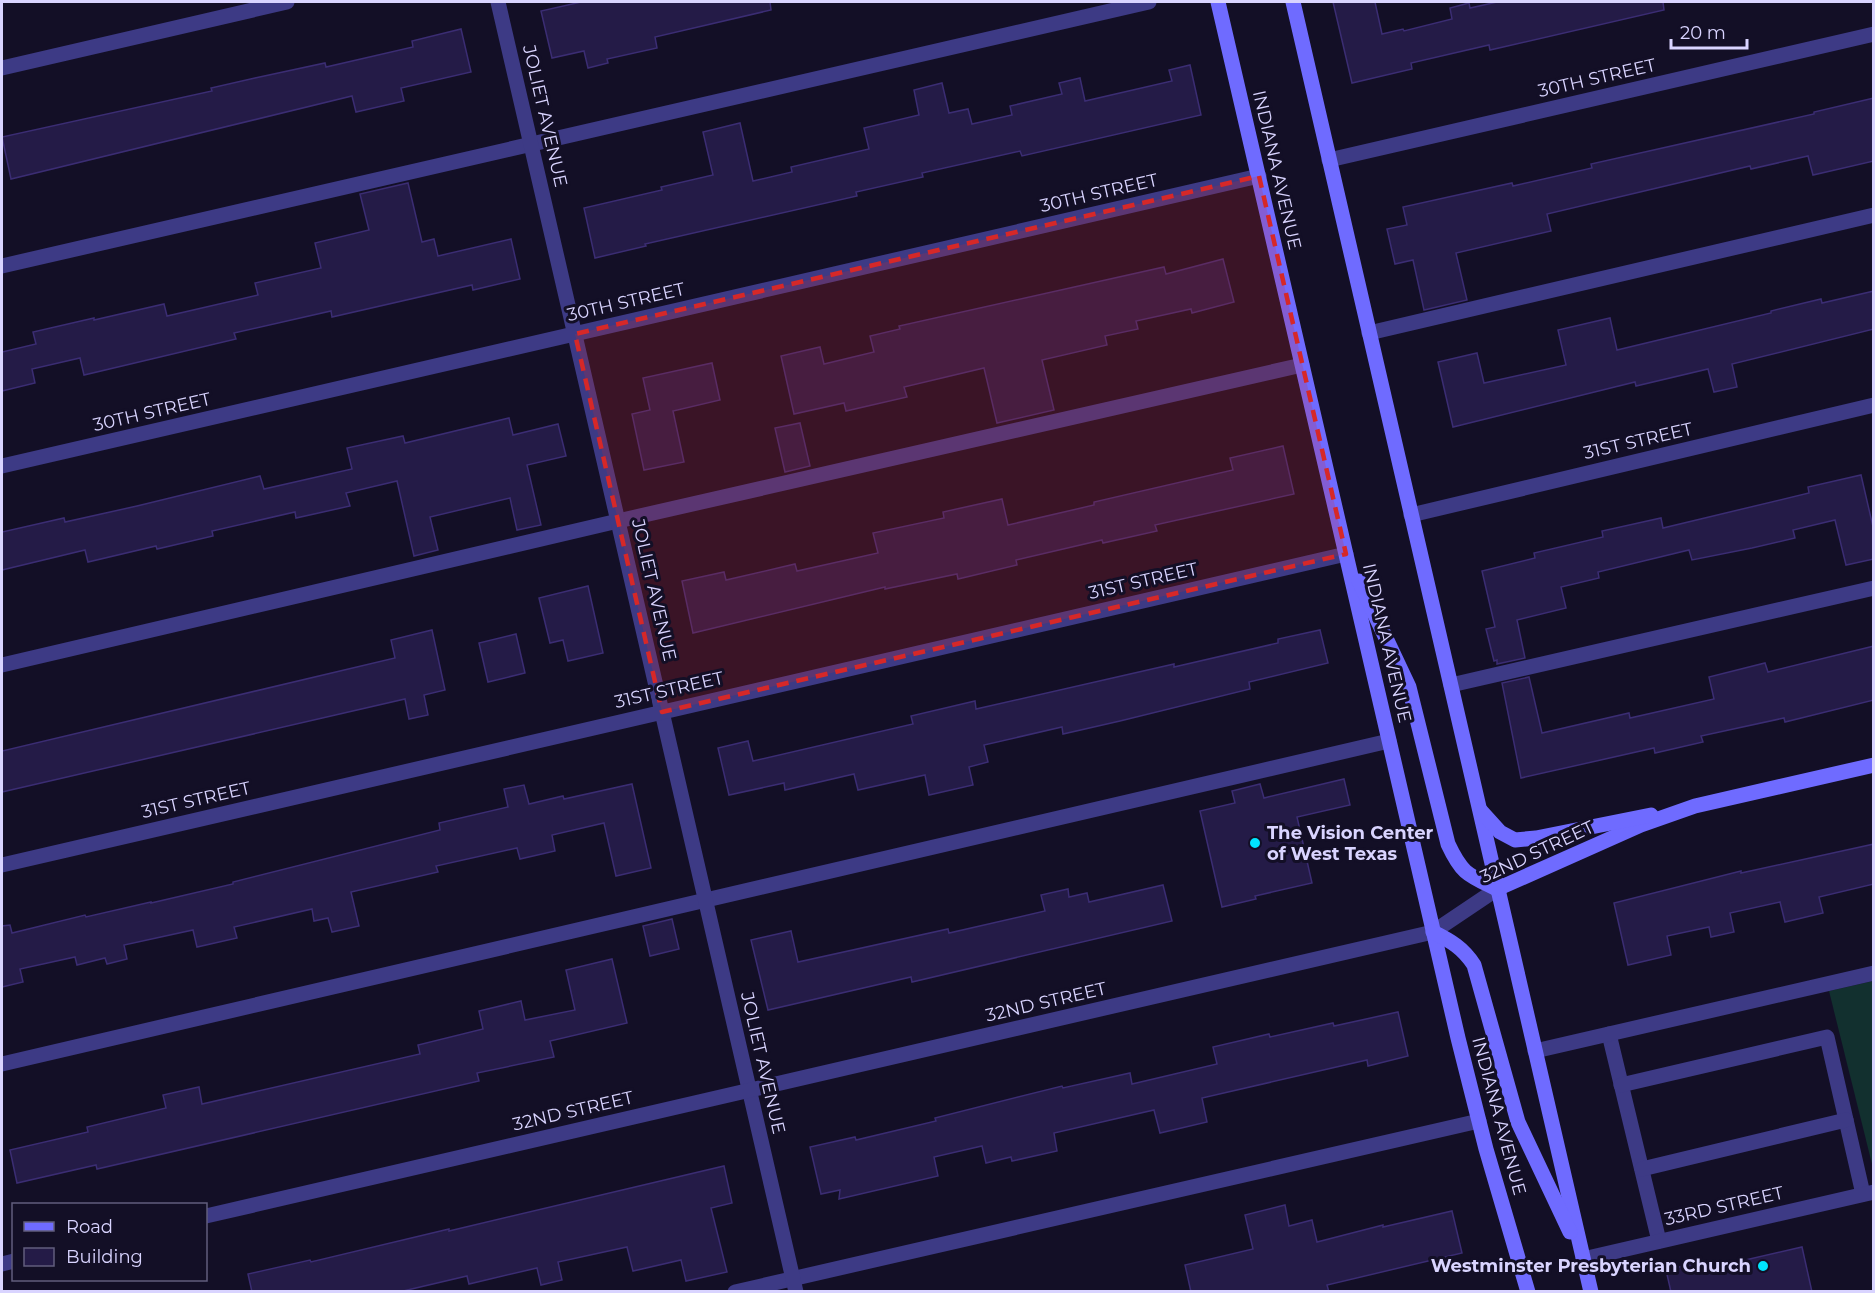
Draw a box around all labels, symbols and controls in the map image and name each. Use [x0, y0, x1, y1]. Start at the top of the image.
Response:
scale bar [1671, 12, 1748, 50]
text: 20 m [1680, 22, 1726, 44]
street label: JOLIET AVENUE [518, 42, 572, 189]
street label: 30TH STREET [1536, 54, 1659, 102]
street label: INDIANA AVENUE [1248, 88, 1306, 252]
street label: 30TH STREET [1038, 169, 1161, 217]
street label: 30TH STREET [565, 278, 688, 326]
street label: 30TH STREET [91, 388, 214, 436]
street label: 31ST STREET [1581, 418, 1695, 464]
street label: JOLIET AVENUE [627, 516, 681, 663]
street label: 31ST STREET [1086, 558, 1200, 604]
street label: INDIANA AVENUE [1358, 561, 1416, 725]
street label: 31ST STREET [612, 667, 726, 713]
street label: 31ST STREET [139, 777, 253, 823]
street label: 32ND STREET [1477, 816, 1598, 888]
place label: The Vision Center of West Texas [1267, 822, 1434, 865]
marker: The Vision Center of West Texas [1248, 836, 1262, 850]
street label: 32ND STREET [984, 977, 1109, 1027]
street label: JOLIET AVENUE [736, 989, 790, 1136]
street label: INDIANA AVENUE [1467, 1034, 1531, 1198]
street label: 32ND STREET [511, 1086, 636, 1136]
street label: 33RD STREET [1662, 1181, 1786, 1230]
legend [12, 1203, 207, 1281]
text: Road [66, 1216, 113, 1238]
text: Building [66, 1246, 143, 1268]
place label: Westminster Presbyterian Church [1431, 1255, 1751, 1277]
marker: Westminster Presbyterian Church [1756, 1259, 1770, 1273]

